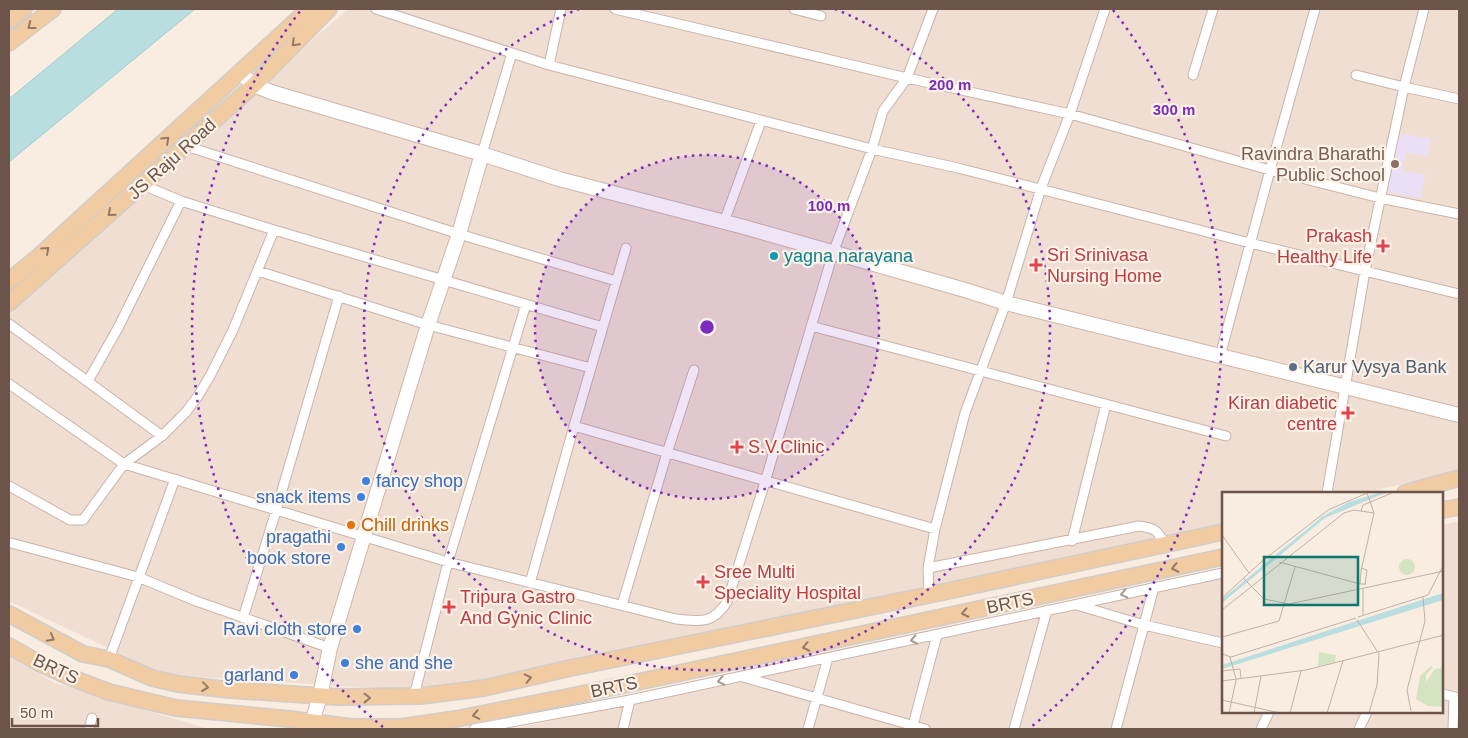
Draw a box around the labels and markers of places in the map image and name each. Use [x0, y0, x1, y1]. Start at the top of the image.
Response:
place label: Ravindra Bharathi Public School [1241, 144, 1385, 185]
marker: Ravindra Bharathi Public School [1389, 158, 1401, 170]
place label: Prakash Healthy Life [1277, 226, 1372, 267]
marker: Prakash Healthy Life [1376, 239, 1390, 253]
place label: Sri Srinivasa Nursing Home [1047, 245, 1162, 286]
place label: yagna narayana [784, 246, 914, 266]
marker: yagna narayana [768, 250, 780, 262]
marker: Sri Srinivasa Nursing Home [1029, 258, 1043, 272]
centre of rings [698, 318, 716, 336]
place label: Karur Vysya Bank [1303, 357, 1447, 377]
marker: Karur Vysya Bank [1287, 361, 1299, 373]
place label: Kiran diabetic centre [1228, 393, 1337, 434]
marker: Kiran diabetic centre [1341, 406, 1355, 420]
place label: S.V.Clinic [748, 437, 824, 457]
marker: S.V.Clinic [730, 440, 744, 454]
place label: fancy shop [376, 471, 463, 491]
marker: fancy shop [360, 475, 372, 487]
place label: snack items [256, 487, 351, 507]
marker: snack items [355, 491, 367, 503]
place label: Chill drinks [361, 515, 449, 535]
marker: Chill drinks [345, 519, 357, 531]
place label: pragathi book store [247, 527, 331, 568]
marker: pragathi book store [335, 541, 347, 553]
place label: Sree Multi Speciality Hospital [714, 562, 861, 603]
marker: Sree Multi Speciality Hospital [696, 575, 710, 589]
place label: Tripura Gastro And Gynic Clinic [460, 587, 592, 628]
marker: Tripura Gastro And Gynic Clinic [442, 600, 456, 614]
place label: Ravi cloth store [223, 619, 347, 639]
marker: Ravi cloth store [351, 623, 363, 635]
place label: she and she [355, 653, 453, 673]
marker: she and she [339, 657, 351, 669]
place label: garland [224, 665, 284, 685]
marker: garland [288, 669, 300, 681]

